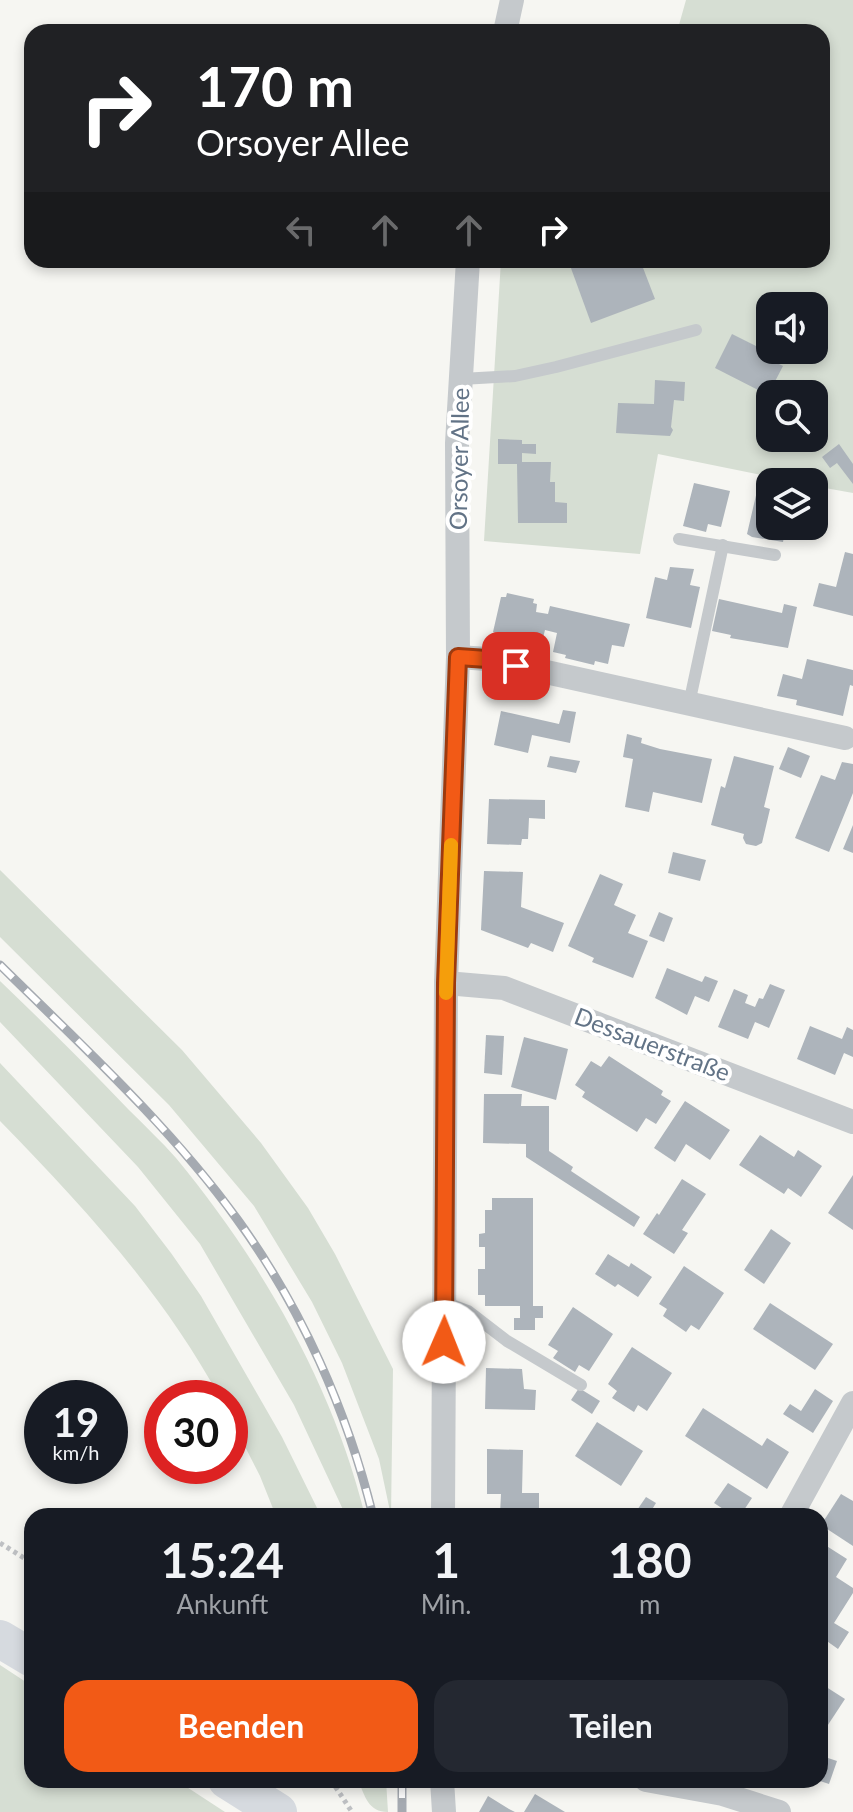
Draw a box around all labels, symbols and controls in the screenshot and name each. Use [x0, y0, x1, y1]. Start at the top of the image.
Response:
text: 170 m [196, 52, 354, 119]
icon: right [64, 56, 168, 160]
text: Orsoyer Allee [196, 120, 410, 164]
icon: left [279, 208, 323, 252]
icon: ahead [363, 208, 407, 252]
icon: ahead [447, 208, 491, 252]
icon: right [531, 208, 575, 252]
map controls [756, 292, 828, 540]
button: sound [756, 292, 828, 364]
button: search [756, 380, 828, 452]
street label: Orsoyer Allee [443, 388, 474, 530]
button: layers [756, 468, 828, 540]
pin [482, 632, 550, 700]
icon: arrive [494, 644, 538, 688]
street label: Dessauerstraße [571, 1001, 734, 1087]
position arrow [402, 1300, 486, 1384]
speed limit sign: 30 [144, 1380, 248, 1484]
text: 19 [53, 1398, 99, 1446]
text: km/h [53, 1440, 99, 1464]
text: 15:24 [160, 1531, 284, 1588]
text: 1 [432, 1531, 460, 1588]
text: 180 [608, 1531, 692, 1588]
text: Ankunft [176, 1588, 268, 1620]
text: Min. [421, 1588, 472, 1620]
text: m [639, 1588, 660, 1620]
button: Beenden [64, 1680, 418, 1772]
button: Teilen [434, 1680, 788, 1772]

